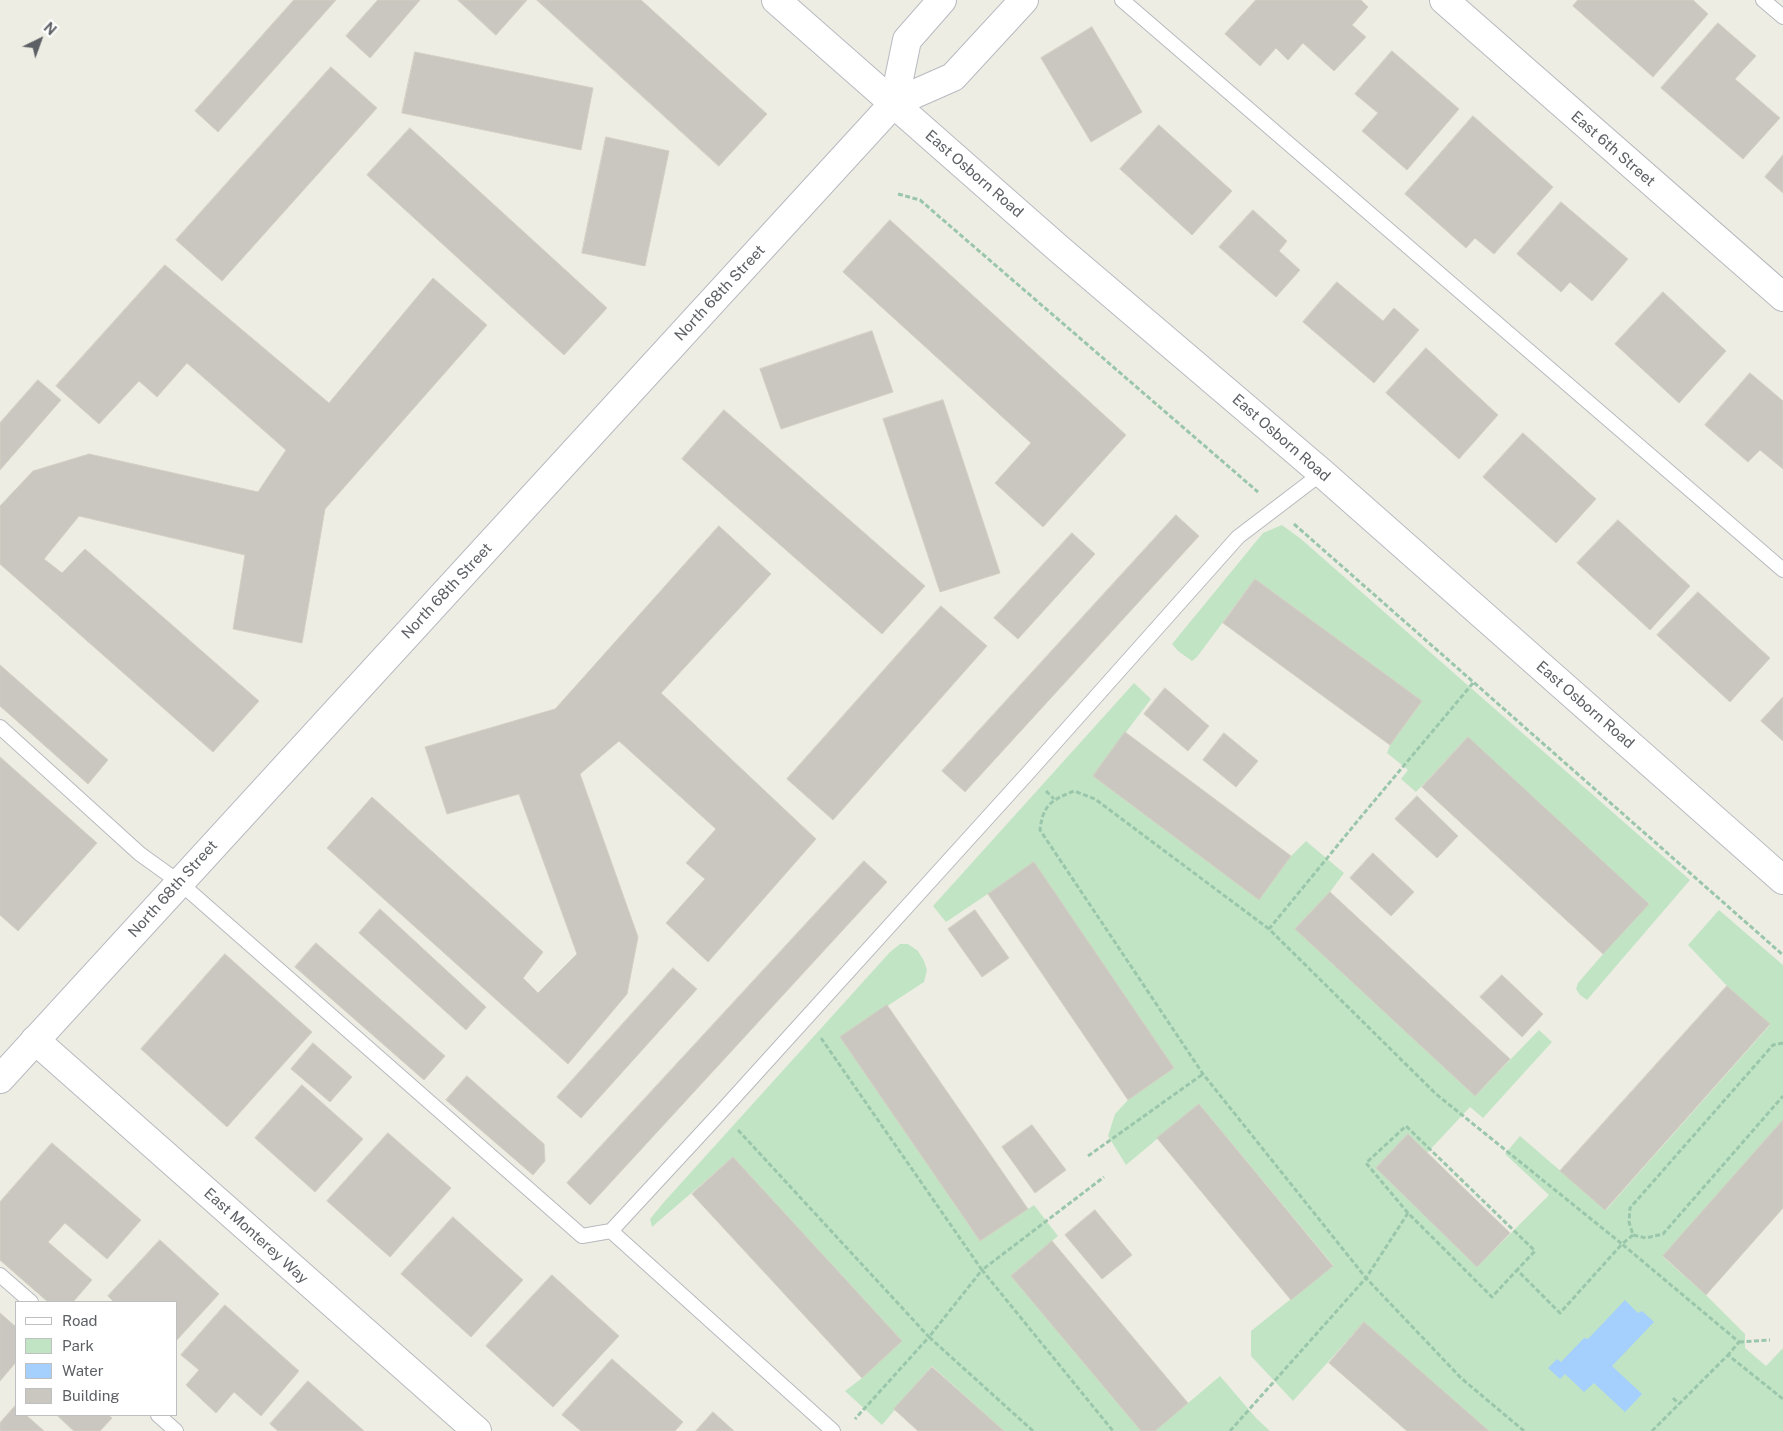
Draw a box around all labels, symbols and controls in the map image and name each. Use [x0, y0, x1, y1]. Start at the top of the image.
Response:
north arrow [15, 15, 65, 65]
text: N [41, 19, 59, 38]
street label: East 6th Street [1567, 108, 1659, 190]
street label: East Osborn Road [921, 127, 1027, 221]
street label: North 68th Street [671, 241, 769, 345]
street label: East Osborn Road [1228, 391, 1334, 485]
street label: North 68th Street [398, 539, 496, 643]
street label: East Osborn Road [1532, 658, 1638, 752]
street label: North 68th Street [125, 837, 221, 941]
street label: East Monterey Way [200, 1184, 312, 1288]
legend [15, 1301, 178, 1416]
text: Road [62, 1312, 98, 1329]
text: Park [62, 1337, 94, 1354]
text: Water [62, 1362, 104, 1379]
text: Building [62, 1387, 120, 1404]

